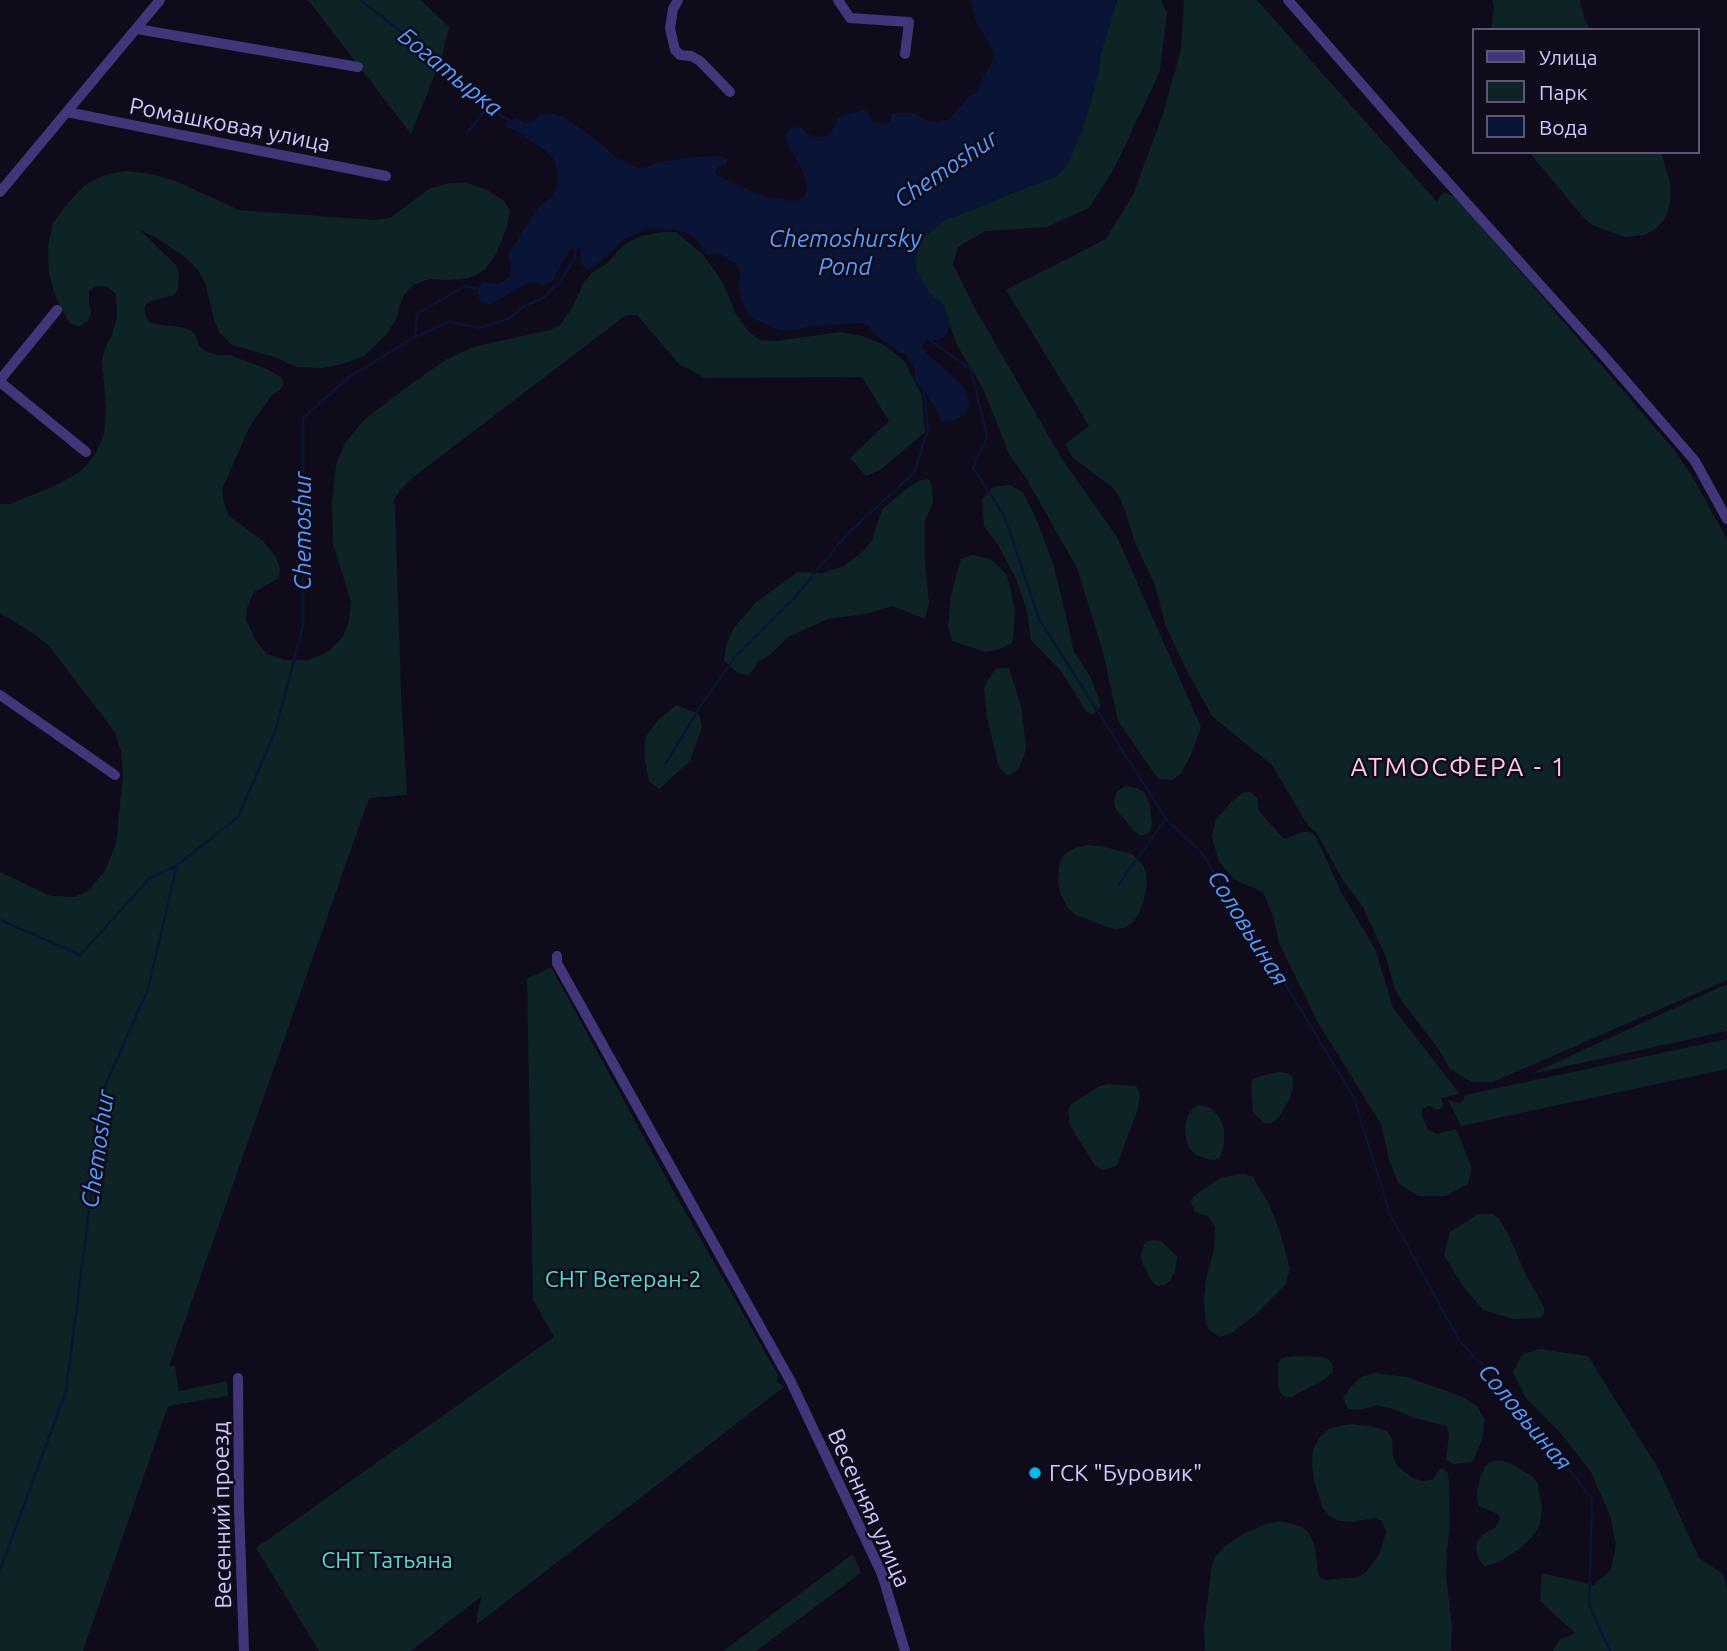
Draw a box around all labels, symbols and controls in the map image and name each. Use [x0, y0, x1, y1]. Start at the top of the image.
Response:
water label: Богатырка [392, 21, 508, 123]
legend [1472, 28, 1699, 154]
text: Улица [1539, 45, 1597, 69]
text: Парк [1539, 80, 1587, 104]
street label: Ромашковая улица [127, 92, 333, 158]
text: Вода [1539, 115, 1588, 139]
water label: Chemoshur [889, 124, 1003, 214]
water label: Chemoshursky Pond [769, 225, 921, 281]
water label: Chemoshur [289, 472, 317, 590]
district label: АТМОСФЕРА - 1 [1352, 751, 1566, 783]
water label: Соловьиная [1201, 865, 1295, 991]
water label: Chemoshur [75, 1088, 121, 1210]
park label: СНТ Ветеран-2 [545, 1265, 701, 1293]
water label: Соловьиная [1472, 1358, 1578, 1476]
street label: Весенний проезд [207, 1421, 237, 1609]
street label: Весенняя улица [822, 1424, 916, 1592]
place label: ГСК "Буровик" [1049, 1459, 1202, 1487]
marker: ГСК "Буровик" [1027, 1465, 1043, 1481]
park label: СНТ Татьяна [321, 1546, 453, 1574]

